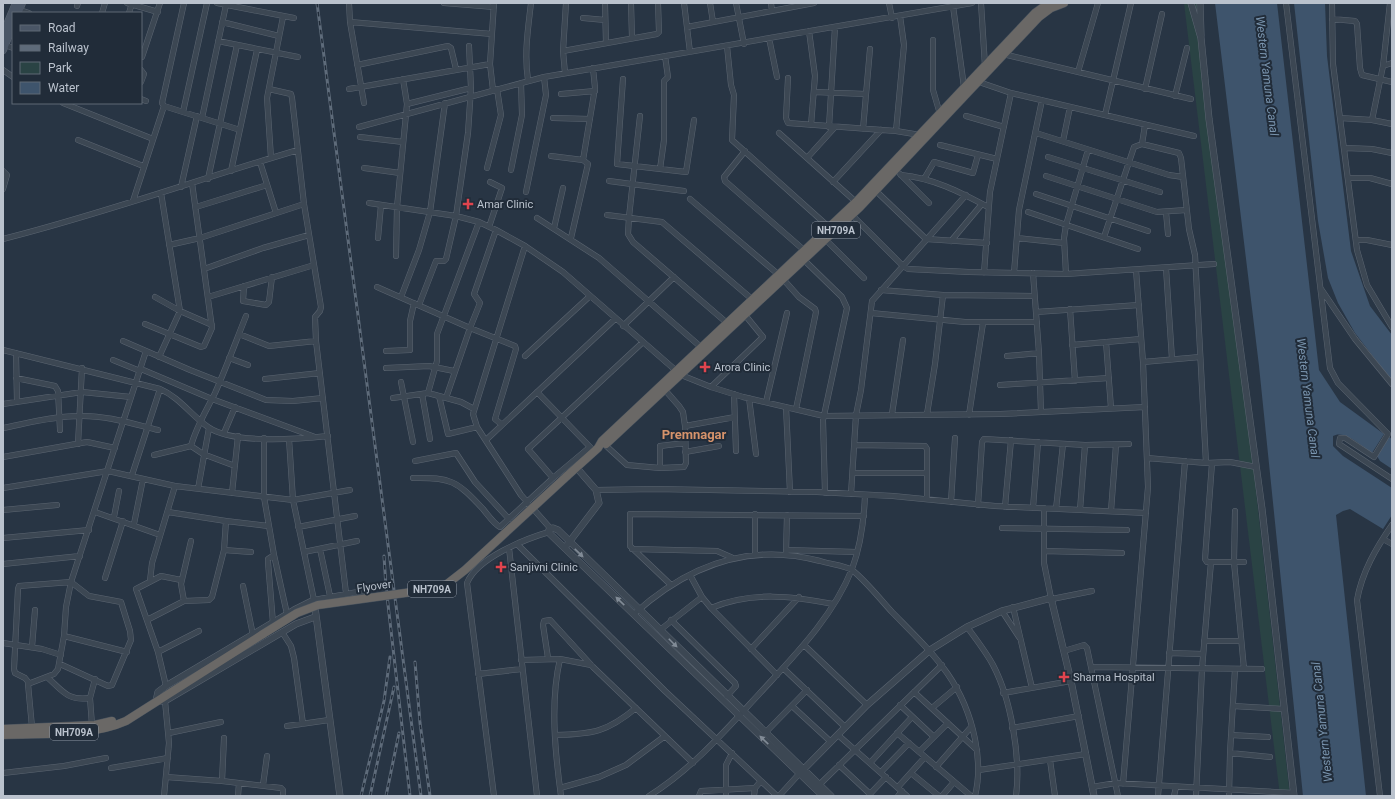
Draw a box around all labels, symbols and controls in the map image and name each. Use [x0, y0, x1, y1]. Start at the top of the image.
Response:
legend [12, 12, 142, 104]
water label: Western Yamuna Canal [1253, 15, 1281, 137]
text: Road [48, 21, 76, 35]
text: Railway [48, 41, 89, 55]
text: Park [48, 61, 73, 75]
text: Water [48, 81, 79, 95]
marker: Amar Clinic [462, 198, 474, 210]
place label: Amar Clinic [477, 198, 534, 211]
road number: NH709A [812, 222, 860, 238]
water label: Western Yamuna Canal [1294, 337, 1322, 459]
marker: Arora Clinic [699, 361, 711, 373]
place label: Arora Clinic [714, 361, 771, 374]
district label: Premnagar [662, 427, 727, 442]
one-way arrow [574, 548, 585, 557]
marker: Sanjivni Clinic [495, 561, 507, 573]
place label: Sanjivni Clinic [510, 561, 578, 574]
street label: Flyover [356, 578, 393, 595]
road number: NH709A [408, 581, 456, 597]
one-way arrow [615, 596, 625, 606]
one-way arrow [668, 638, 678, 648]
water label: Western Yamuna Canal [1309, 661, 1335, 783]
marker: Sharma Hospital [1058, 671, 1070, 683]
place label: Sharma Hospital [1073, 671, 1155, 684]
road number: NH709A [50, 724, 98, 740]
one-way arrow [759, 736, 769, 745]

